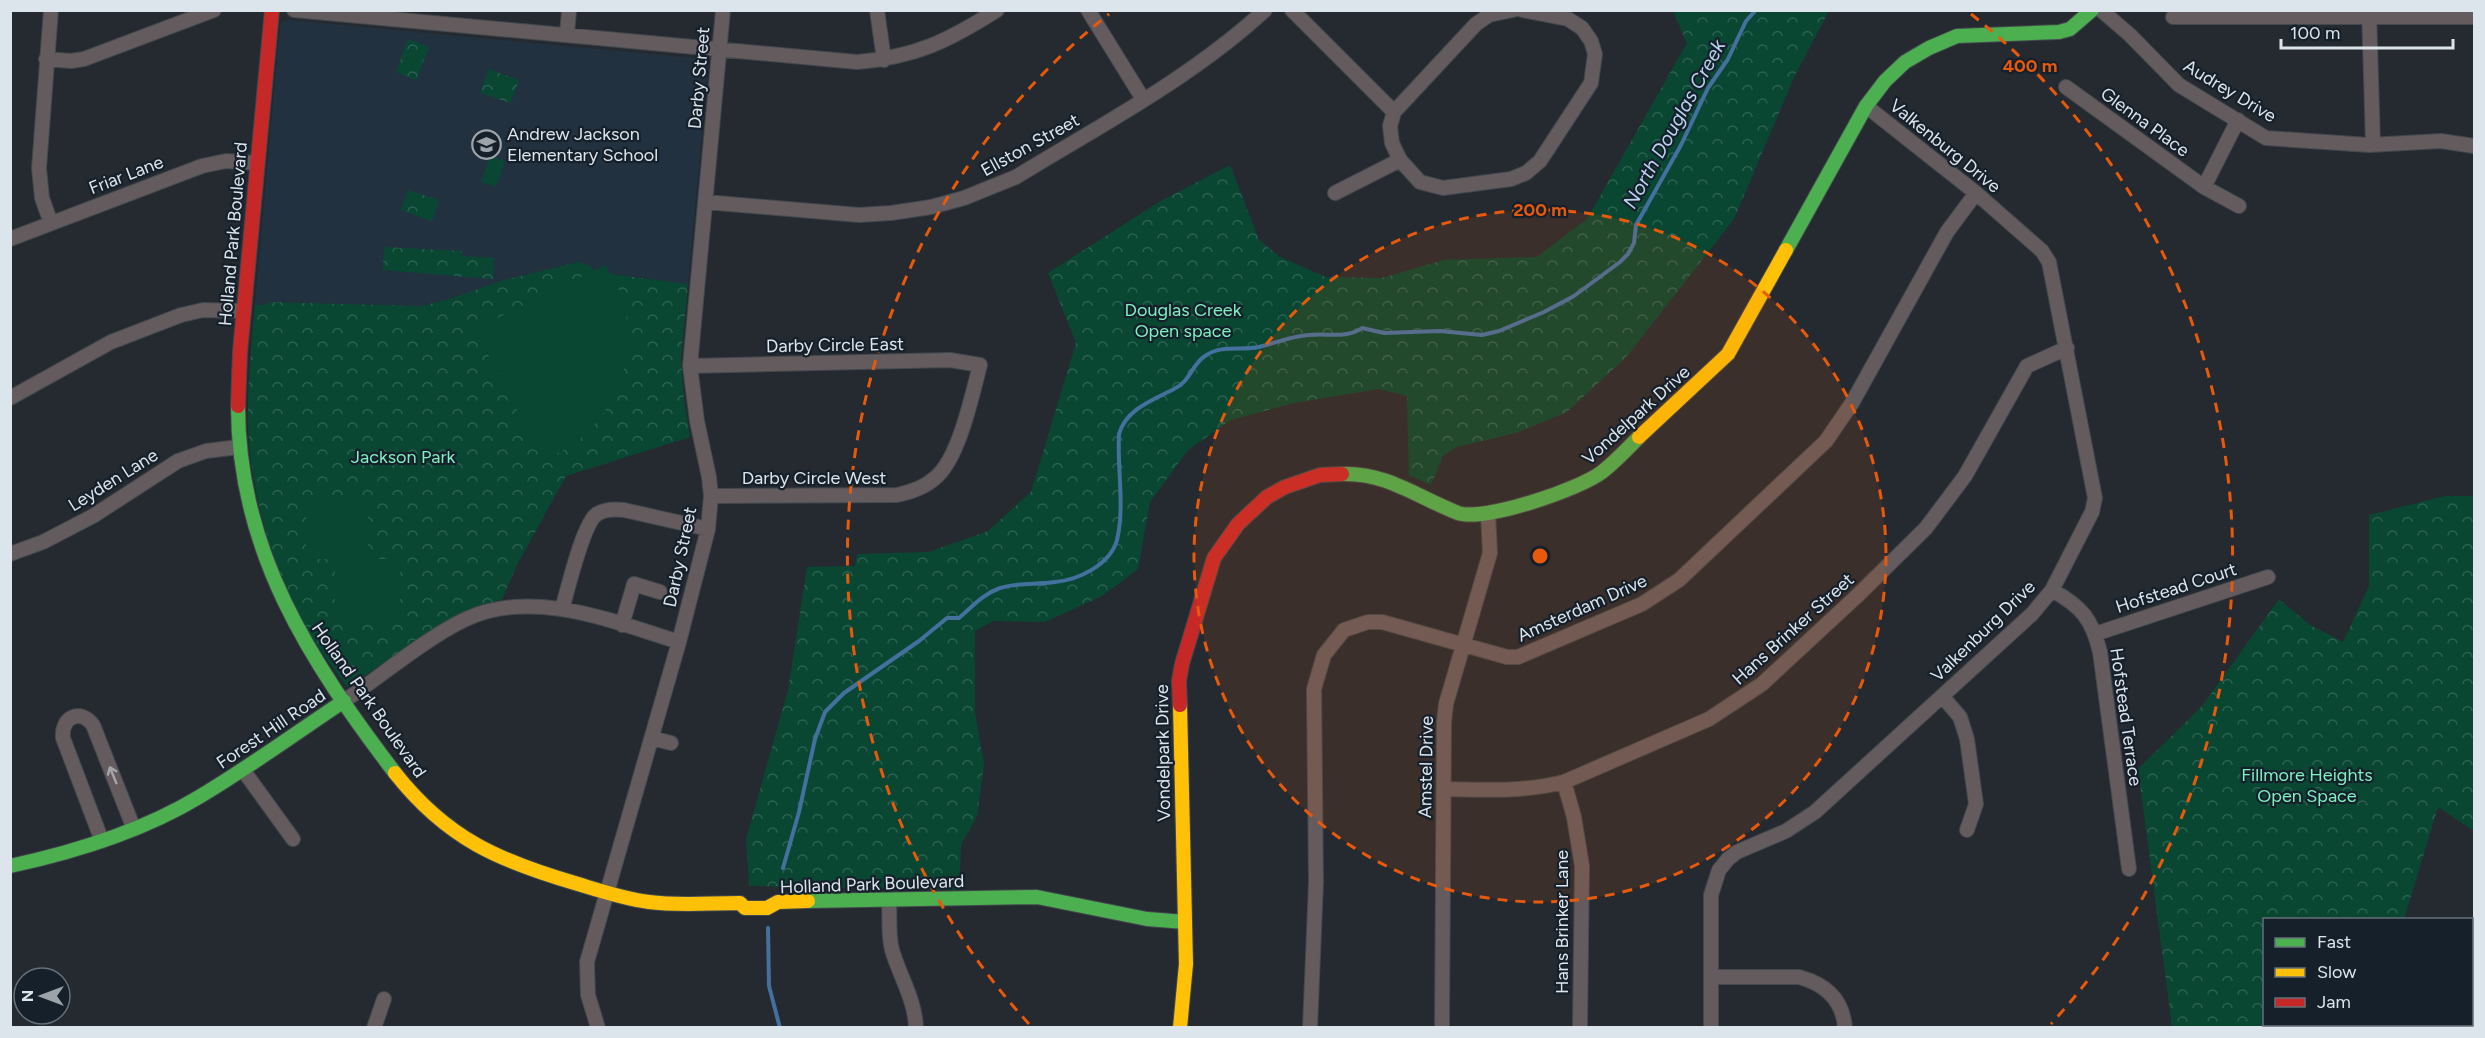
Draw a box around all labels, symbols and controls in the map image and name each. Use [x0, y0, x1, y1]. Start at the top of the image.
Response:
scale bar [2281, 12, 2454, 50]
text: 100 m [2290, 22, 2340, 44]
street label: Darby Street [684, 26, 714, 130]
water label: North Douglas Creek [1618, 34, 1731, 213]
text: 400 m [2003, 55, 2057, 77]
street label: Audrey Drive [2180, 55, 2280, 127]
street label: Glenna Place [2096, 82, 2194, 162]
street label: Valkenburg Drive [1885, 94, 2005, 198]
street label: Ellston Street [977, 109, 1083, 181]
place label: Andrew Jackson Elementary School [507, 123, 658, 166]
school or university icon: Andrew Jackson Elementary School [470, 128, 502, 160]
street label: Holland Park Boulevard [214, 141, 252, 327]
street label: Friar Lane [86, 151, 166, 199]
text: 200 m [1513, 199, 1567, 221]
park label: Douglas Creek Open space [1125, 299, 1242, 342]
street label: Darby Circle East [766, 333, 904, 357]
street label: Vondelpark Drive [1578, 361, 1694, 469]
street label: Leyden Lane [64, 444, 162, 516]
park label: Jackson Park [351, 446, 455, 468]
street label: Darby Circle West [742, 467, 887, 489]
street label: Darby Street [659, 505, 701, 609]
centre of rings [1530, 546, 1550, 566]
street label: Hofstead Court [2113, 558, 2240, 618]
street label: Hans Brinker Street [1728, 568, 1859, 689]
street label: Amsterdam Drive [1514, 569, 1650, 646]
street label: Valkenburg Drive [1926, 576, 2040, 686]
street label: Holland Park Boulevard [307, 618, 431, 782]
street label: Hofstead Terrace [2105, 646, 2147, 788]
street label: Forest Hill Road [212, 684, 330, 774]
street label: Vondelpark Drive [1151, 684, 1175, 822]
street label: Amstel Drive [1414, 715, 1438, 818]
park label: Fillmore Heights Open Space [2241, 764, 2373, 807]
one-way arrow [106, 766, 117, 784]
street label: Hans Brinker Lane [1551, 850, 1573, 994]
street label: Holland Park Boulevard [779, 870, 965, 898]
legend [2263, 918, 2473, 1026]
text: Fast [2317, 931, 2351, 953]
text: Slow [2317, 961, 2356, 983]
north arrow [12, 966, 72, 1026]
text: N [18, 990, 37, 1002]
text: Jam [2317, 991, 2351, 1013]

